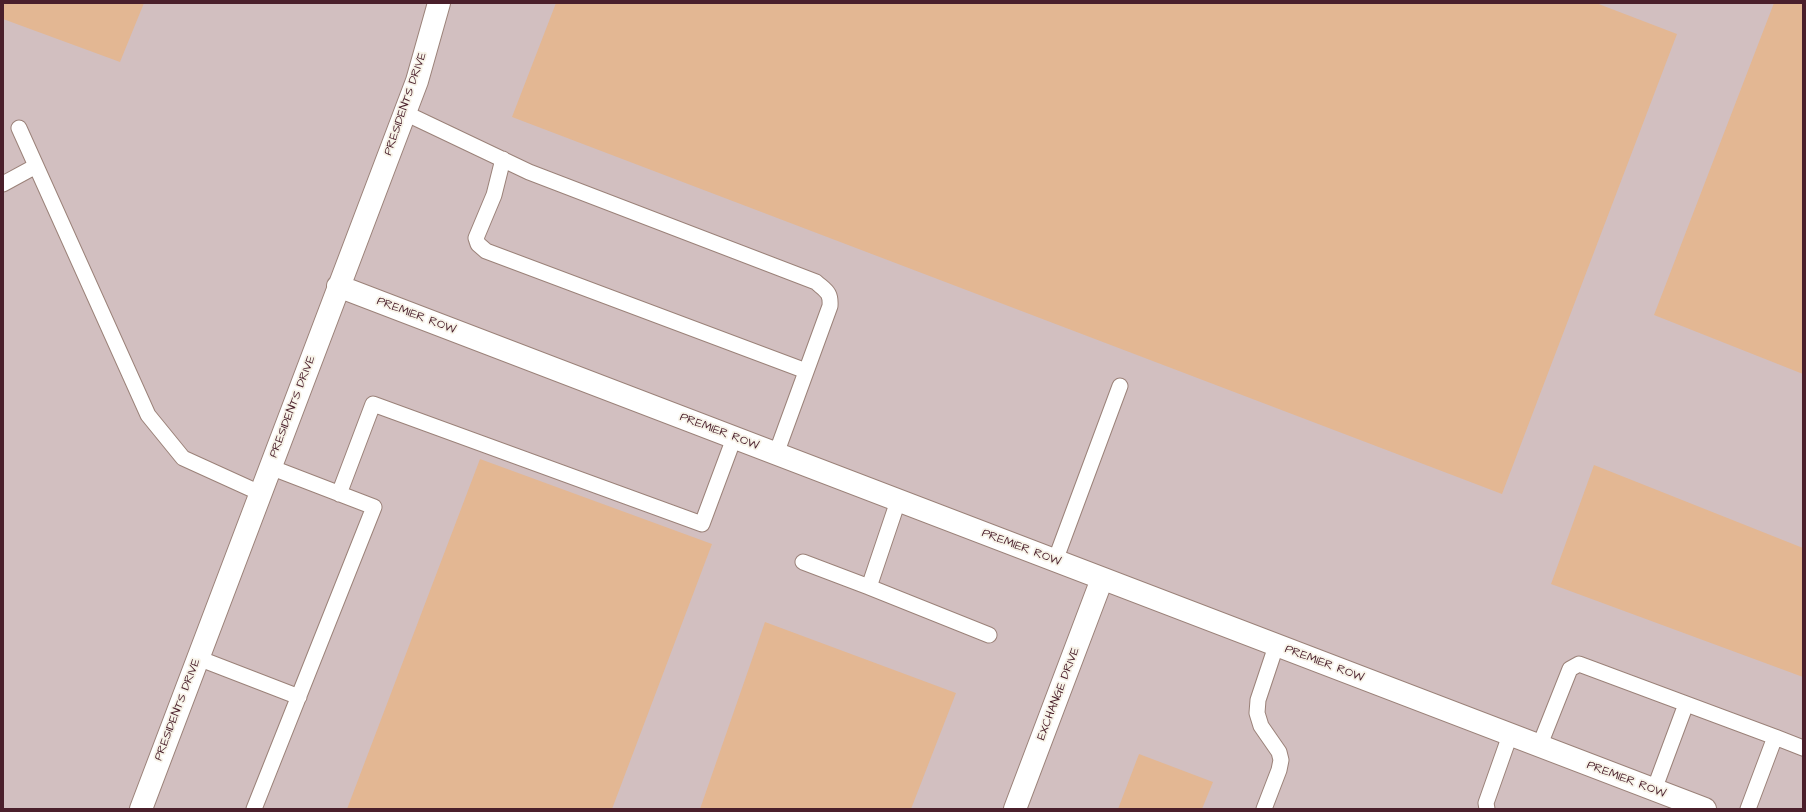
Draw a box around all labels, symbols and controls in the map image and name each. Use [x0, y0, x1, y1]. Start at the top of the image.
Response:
street label: PRESIDENTS DRIVE [382, 51, 430, 157]
street label: PREMIER ROW [374, 294, 458, 338]
street label: PRESIDENTS DRIVE [267, 354, 319, 460]
street label: PREMIER ROW [677, 410, 761, 454]
street label: PREMIER ROW [979, 526, 1063, 570]
street label: PREMIER ROW [1282, 642, 1366, 686]
street label: EXCHANGE DRIVE [1035, 646, 1083, 742]
street label: PRESIDENTS DRIVE [152, 657, 204, 763]
street label: PREMIER ROW [1584, 758, 1668, 802]

